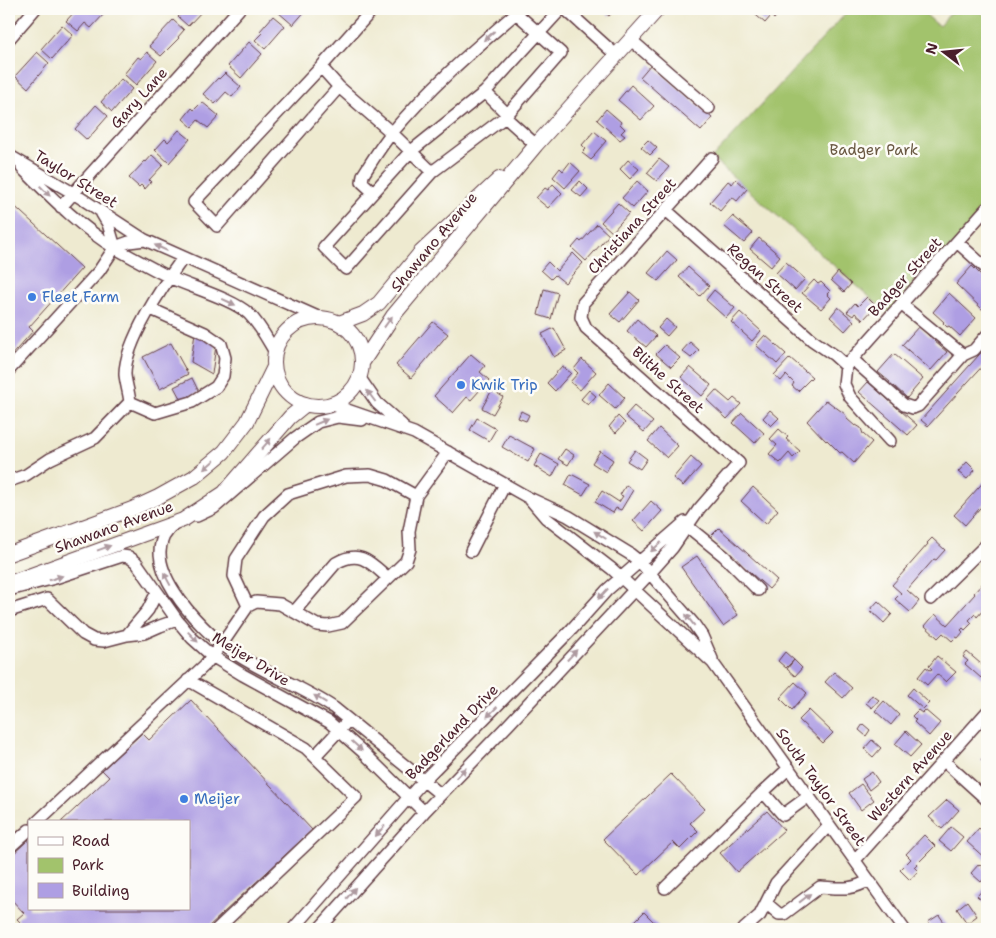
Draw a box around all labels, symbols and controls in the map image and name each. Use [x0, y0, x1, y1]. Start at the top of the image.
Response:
north arrow [918, 28, 968, 78]
one-way arrow [483, 31, 496, 42]
text: N [921, 41, 942, 56]
street label: Gary Lane [106, 63, 172, 133]
park label: Badger Park [830, 140, 918, 160]
street label: Taylor Street [31, 145, 121, 213]
street label: Christiana Street [583, 174, 681, 278]
one-way arrow [39, 185, 51, 197]
street label: Shawano Avenue [386, 188, 482, 296]
street label: Badger Street [864, 233, 946, 321]
street label: Regan Street [723, 239, 807, 317]
one-way arrow [154, 243, 169, 252]
place label: Fleet Farm [42, 287, 119, 307]
marker: Fleet Farm [26, 291, 38, 303]
one-way arrow [222, 299, 236, 307]
one-way arrow [383, 315, 393, 329]
street label: Blithe Street [628, 342, 708, 418]
place label: Kwik Trip [471, 375, 538, 395]
marker: Kwik Trip [455, 379, 467, 391]
one-way arrow [366, 389, 376, 403]
one-way arrow [314, 417, 328, 425]
one-way arrow [261, 438, 272, 451]
one-way arrow [203, 459, 216, 470]
street label: Shawano Avenue [52, 496, 176, 558]
one-way arrow [593, 531, 606, 540]
one-way arrow [650, 542, 663, 553]
one-way arrow [97, 544, 112, 552]
one-way arrow [48, 573, 63, 581]
one-way arrow [163, 573, 172, 586]
one-way arrow [598, 588, 609, 601]
one-way arrow [685, 614, 696, 627]
street label: Meijer Drive [208, 627, 294, 691]
one-way arrow [187, 631, 199, 643]
one-way arrow [566, 650, 578, 662]
street label: Badgerland Drive [401, 680, 503, 784]
one-way arrow [313, 694, 326, 704]
one-way arrow [486, 706, 498, 718]
street label: South Taylor Street [771, 724, 871, 850]
street label: Western Avenue [863, 726, 957, 826]
one-way arrow [350, 740, 362, 752]
one-way arrow [455, 768, 467, 780]
place label: Meijer [194, 789, 240, 809]
marker: Meijer [178, 793, 190, 805]
legend [28, 820, 190, 910]
one-way arrow [375, 824, 386, 837]
text: Road [72, 831, 110, 851]
text: Park [72, 855, 104, 875]
text: Building [72, 881, 129, 901]
one-way arrow [345, 887, 356, 899]
one-way arrow [798, 893, 812, 903]

